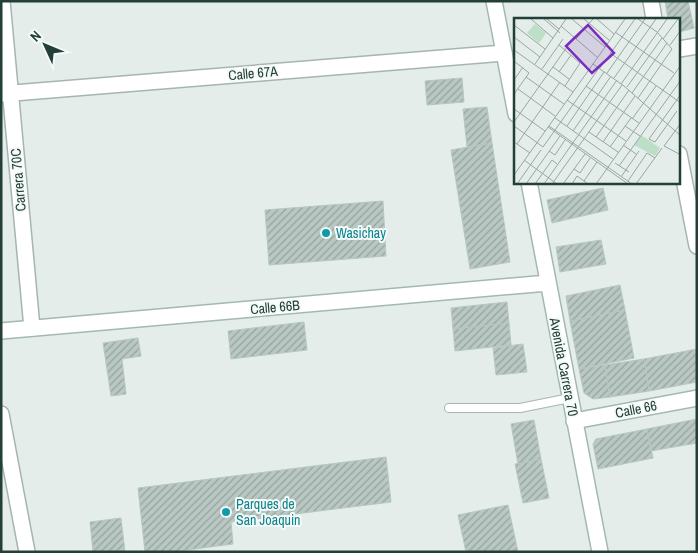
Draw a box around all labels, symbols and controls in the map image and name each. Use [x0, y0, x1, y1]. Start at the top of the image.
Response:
inset map [514, 18, 680, 184]
north arrow [20, 20, 70, 70]
text: N [26, 27, 45, 45]
street label: Calle 67A [227, 62, 279, 84]
street label: Carrera 70C [6, 148, 30, 212]
place label: Wasichay [336, 224, 386, 242]
marker: Wasichay [320, 227, 332, 239]
street label: Calle 66B [249, 296, 301, 318]
street label: Avenida Carrera 70 [545, 315, 582, 418]
street label: Calle 66 [614, 396, 658, 422]
place label: Parques de San Joaquin [236, 495, 300, 529]
marker: Parques de San Joaquin [220, 506, 232, 518]

